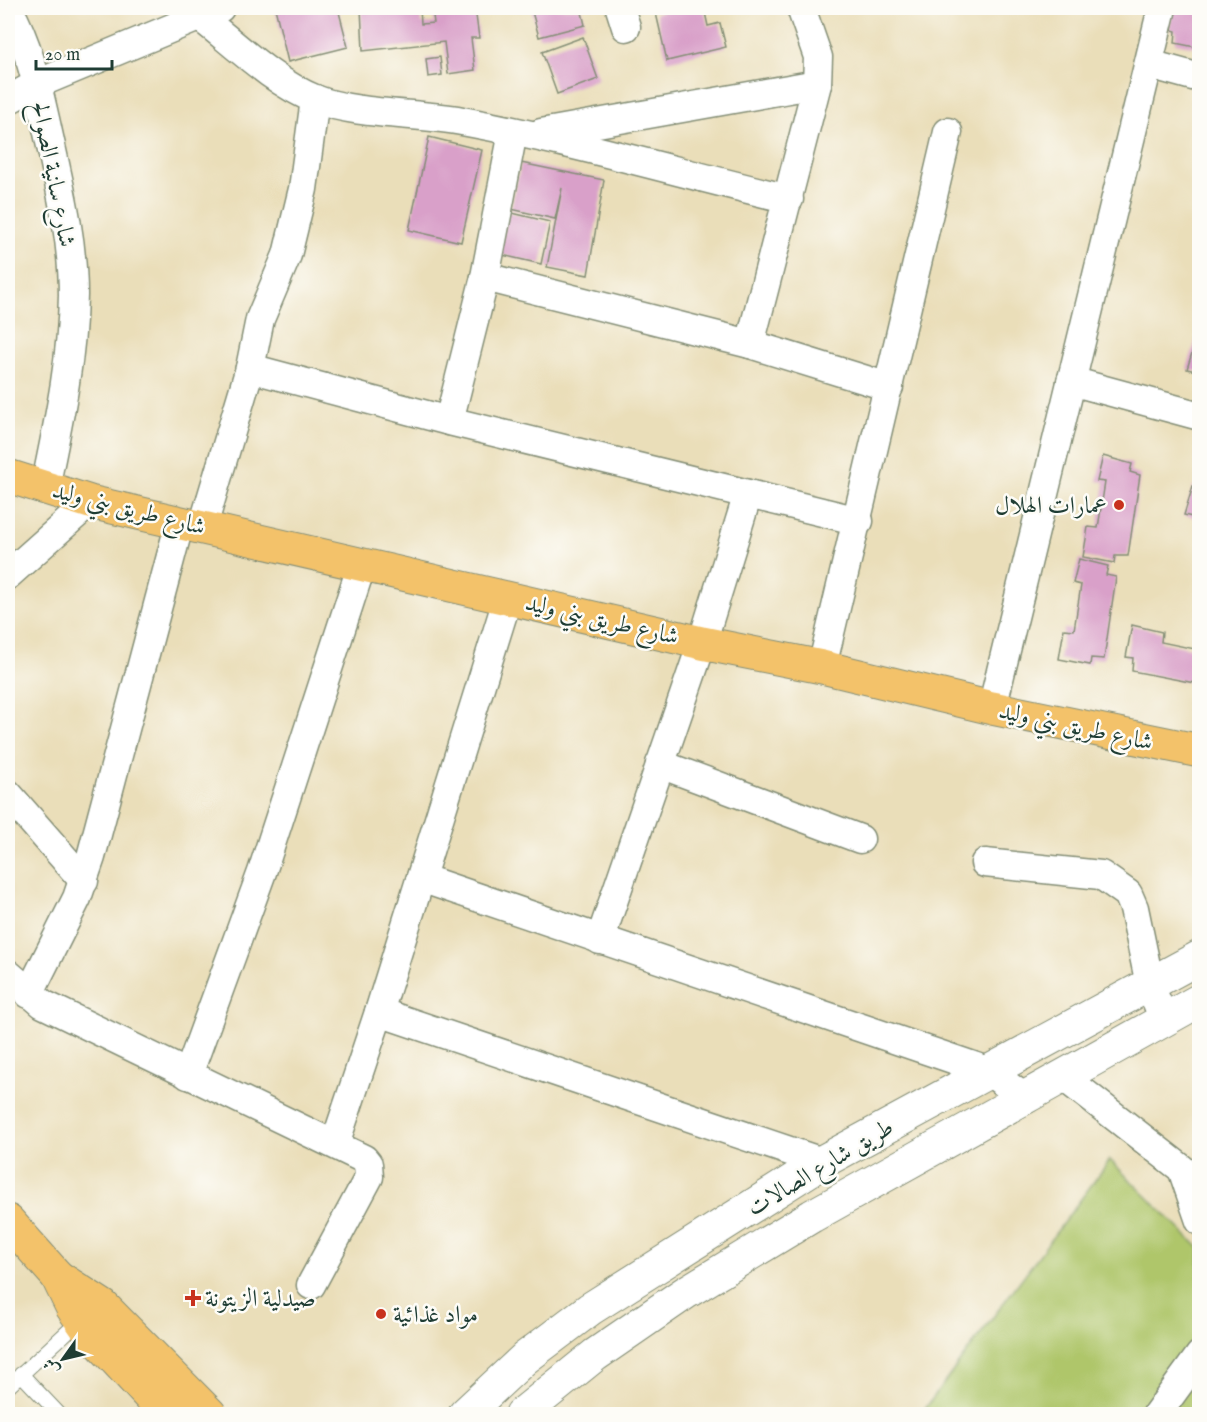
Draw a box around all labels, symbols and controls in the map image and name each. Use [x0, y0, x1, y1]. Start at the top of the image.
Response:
scale bar [36, 33, 112, 71]
text: 20 m [45, 44, 80, 67]
street label: شارع سانية الصوالح [20, 99, 82, 250]
street label: شارع طريق بني وليد [48, 475, 208, 548]
place label: عمارات الهلال [995, 491, 1107, 522]
marker: عمارات الهلال [1112, 498, 1126, 512]
street label: شارع طريق بني وليد [521, 588, 681, 658]
street label: شارع طريق بني وليد [995, 696, 1156, 764]
street label: طريق شارع الصالات [742, 1112, 901, 1227]
place label: صيدلية الزيتونة [205, 1284, 316, 1315]
marker: صيدلية الزيتونة [186, 1291, 200, 1305]
place label: مواد غذائية [393, 1300, 478, 1331]
marker: مواد غذائية [374, 1307, 388, 1321]
north arrow [33, 1329, 93, 1389]
text: ش [39, 1354, 65, 1378]

